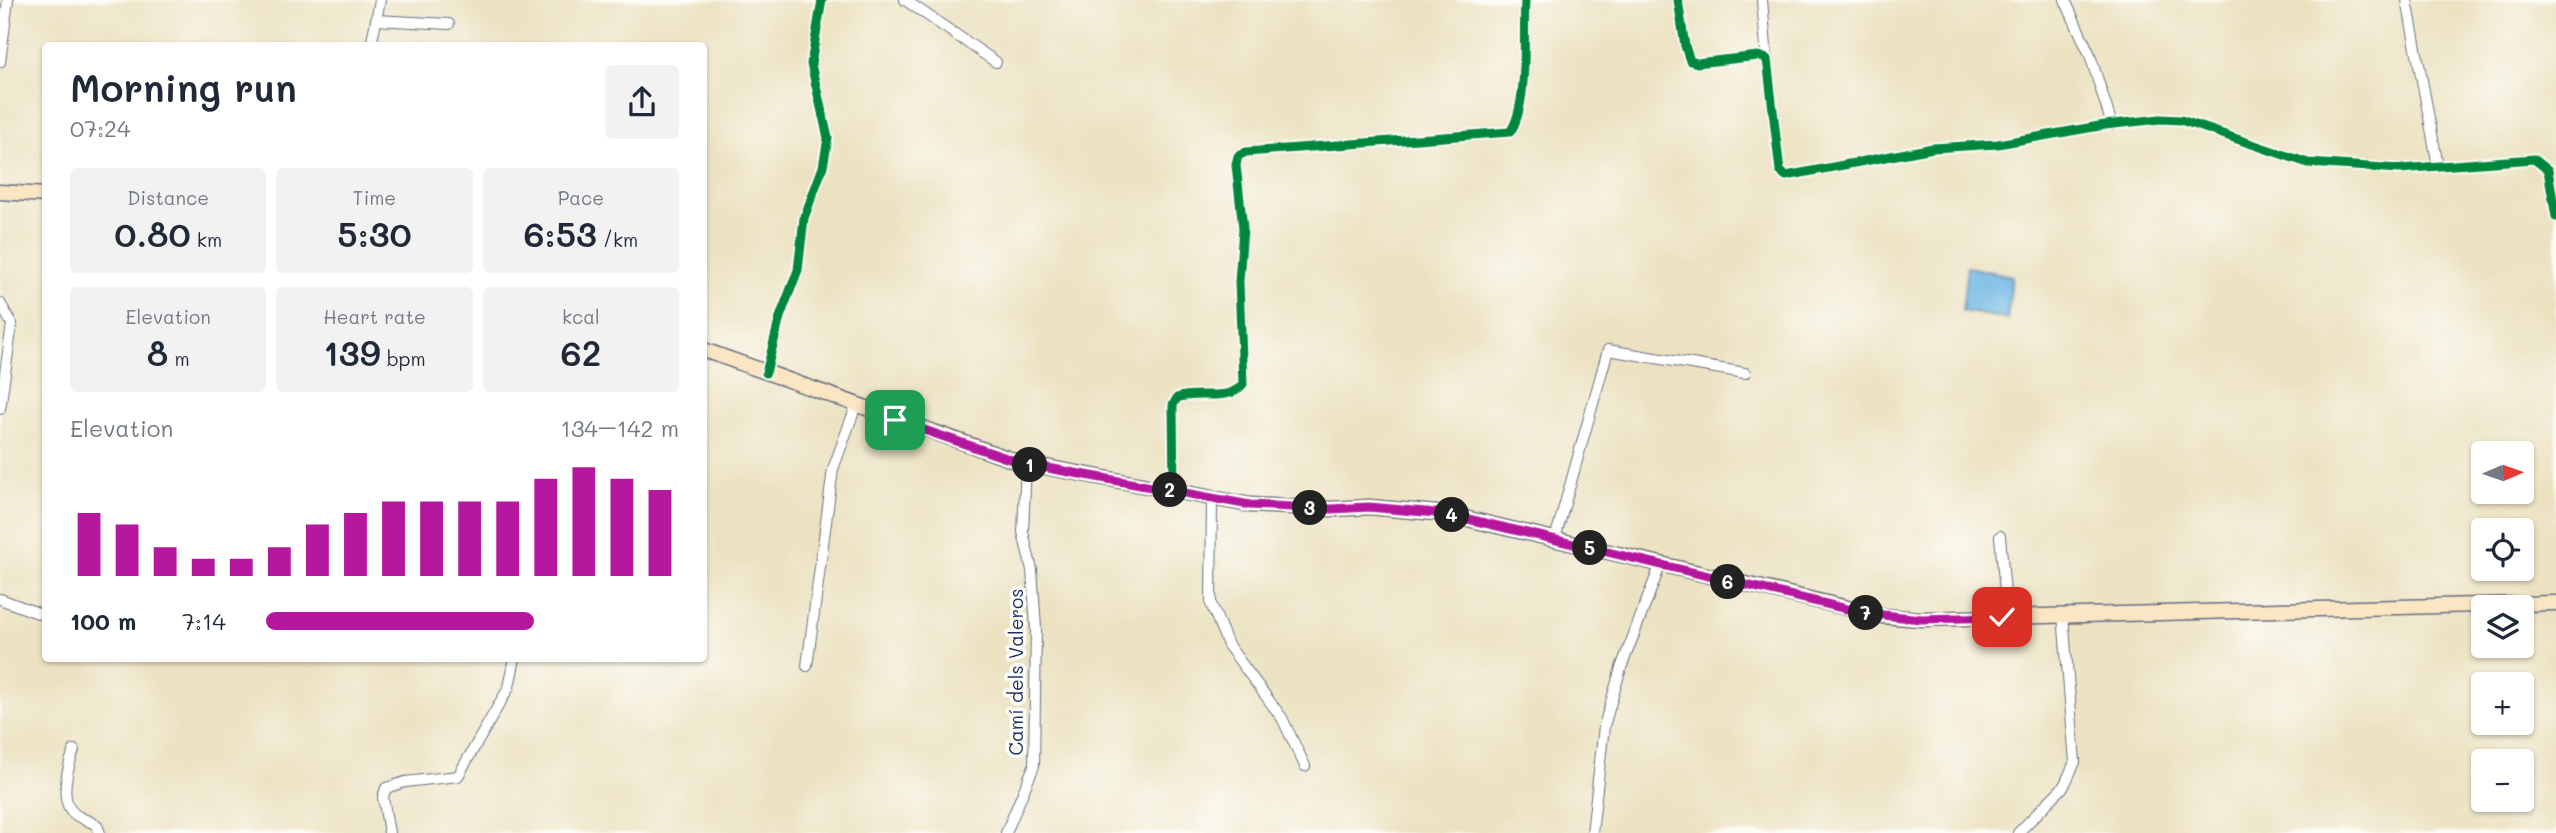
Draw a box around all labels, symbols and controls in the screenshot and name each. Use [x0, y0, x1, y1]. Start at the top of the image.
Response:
text: Morning run [70, 62, 297, 112]
button: share [605, 65, 679, 139]
text: 07:24 [70, 113, 130, 143]
text: Distance [127, 185, 209, 210]
text: Time [353, 185, 396, 210]
text: Pace [558, 185, 604, 210]
text: 0.80 [114, 210, 191, 256]
text: 5:30 [337, 210, 412, 256]
text: 6:53 [523, 210, 597, 256]
text: km [191, 227, 222, 252]
text: /km [597, 227, 638, 252]
text: Elevation [126, 304, 211, 329]
text: Heart rate [323, 304, 426, 329]
text: kcal [562, 304, 600, 329]
text: 8 [147, 329, 168, 375]
text: 139 [323, 329, 381, 375]
text: 62 [560, 329, 601, 375]
text: m [168, 346, 190, 371]
text: bpm [381, 346, 426, 371]
pin [865, 390, 925, 450]
icon: arrive [876, 401, 914, 439]
text: Elevation [70, 413, 173, 443]
text: 134–142 m [561, 413, 679, 443]
north arrow [2471, 441, 2534, 504]
map controls [2471, 441, 2534, 812]
pin: 1 [1012, 448, 1048, 482]
text: 1 [1025, 452, 1034, 477]
pin: 2 [1152, 472, 1188, 508]
text: 2 [1164, 477, 1175, 502]
pin: 3 [1292, 490, 1328, 526]
text: 3 [1304, 495, 1315, 520]
pin: 4 [1434, 498, 1470, 532]
text: 4 [1445, 502, 1458, 527]
button: locate [2471, 518, 2534, 581]
pin: 5 [1572, 530, 1608, 566]
text: 5 [1584, 535, 1595, 560]
pin: 6 [1710, 564, 1746, 600]
text: 6 [1722, 569, 1733, 594]
pin [1972, 587, 2032, 647]
street label: Camí dels Valeros [1003, 588, 1028, 756]
button: layers [2471, 595, 2534, 658]
pin: 7 [1848, 596, 1884, 630]
icon: check [1983, 598, 2021, 636]
text: 7 [1860, 600, 1871, 625]
text: 100 m [70, 606, 136, 636]
text: 7:14 [182, 606, 226, 636]
button: + [2471, 672, 2534, 735]
button: − [2471, 749, 2534, 812]

